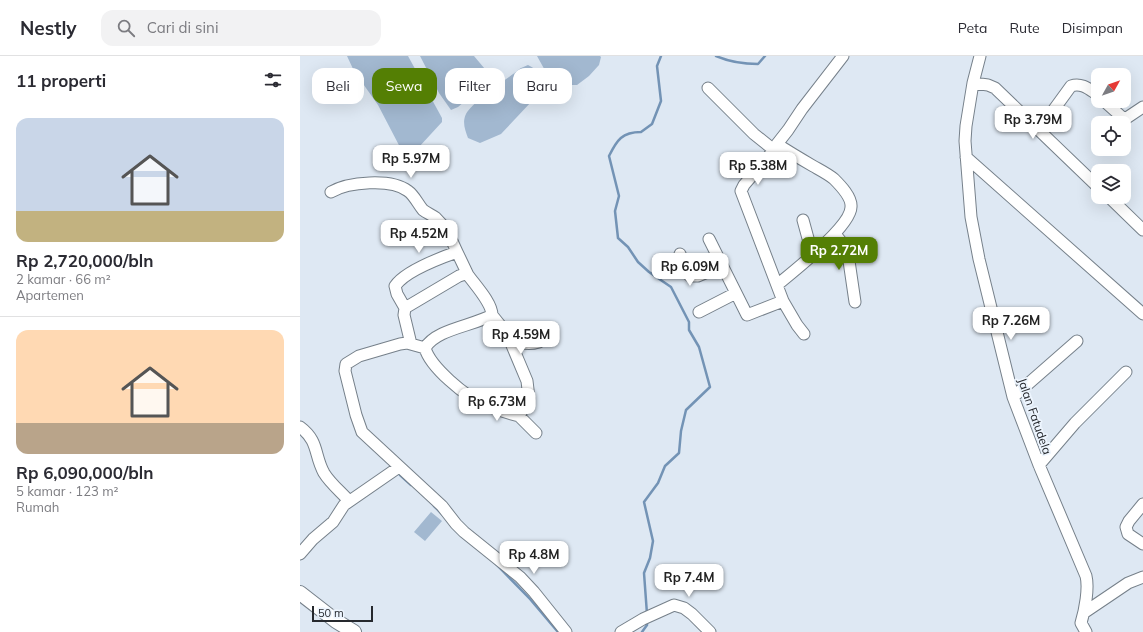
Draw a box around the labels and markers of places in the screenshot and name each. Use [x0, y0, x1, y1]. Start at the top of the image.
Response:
pin: Rp 3.79M [992, 106, 1074, 140]
pin: Rp 5.97M [370, 145, 452, 179]
pin: Rp 5.38M [717, 152, 799, 186]
pin: Rp 4.52M [378, 220, 460, 254]
pin: Rp 2.72M [798, 237, 880, 271]
pin: Rp 6.09M [649, 253, 731, 287]
pin: Rp 7.26M [970, 307, 1052, 341]
pin: Rp 4.59M [480, 321, 562, 355]
pin: Rp 6.73M [456, 388, 538, 422]
pin: Rp 4.8M [497, 541, 571, 575]
pin: Rp 7.4M [652, 564, 726, 598]

